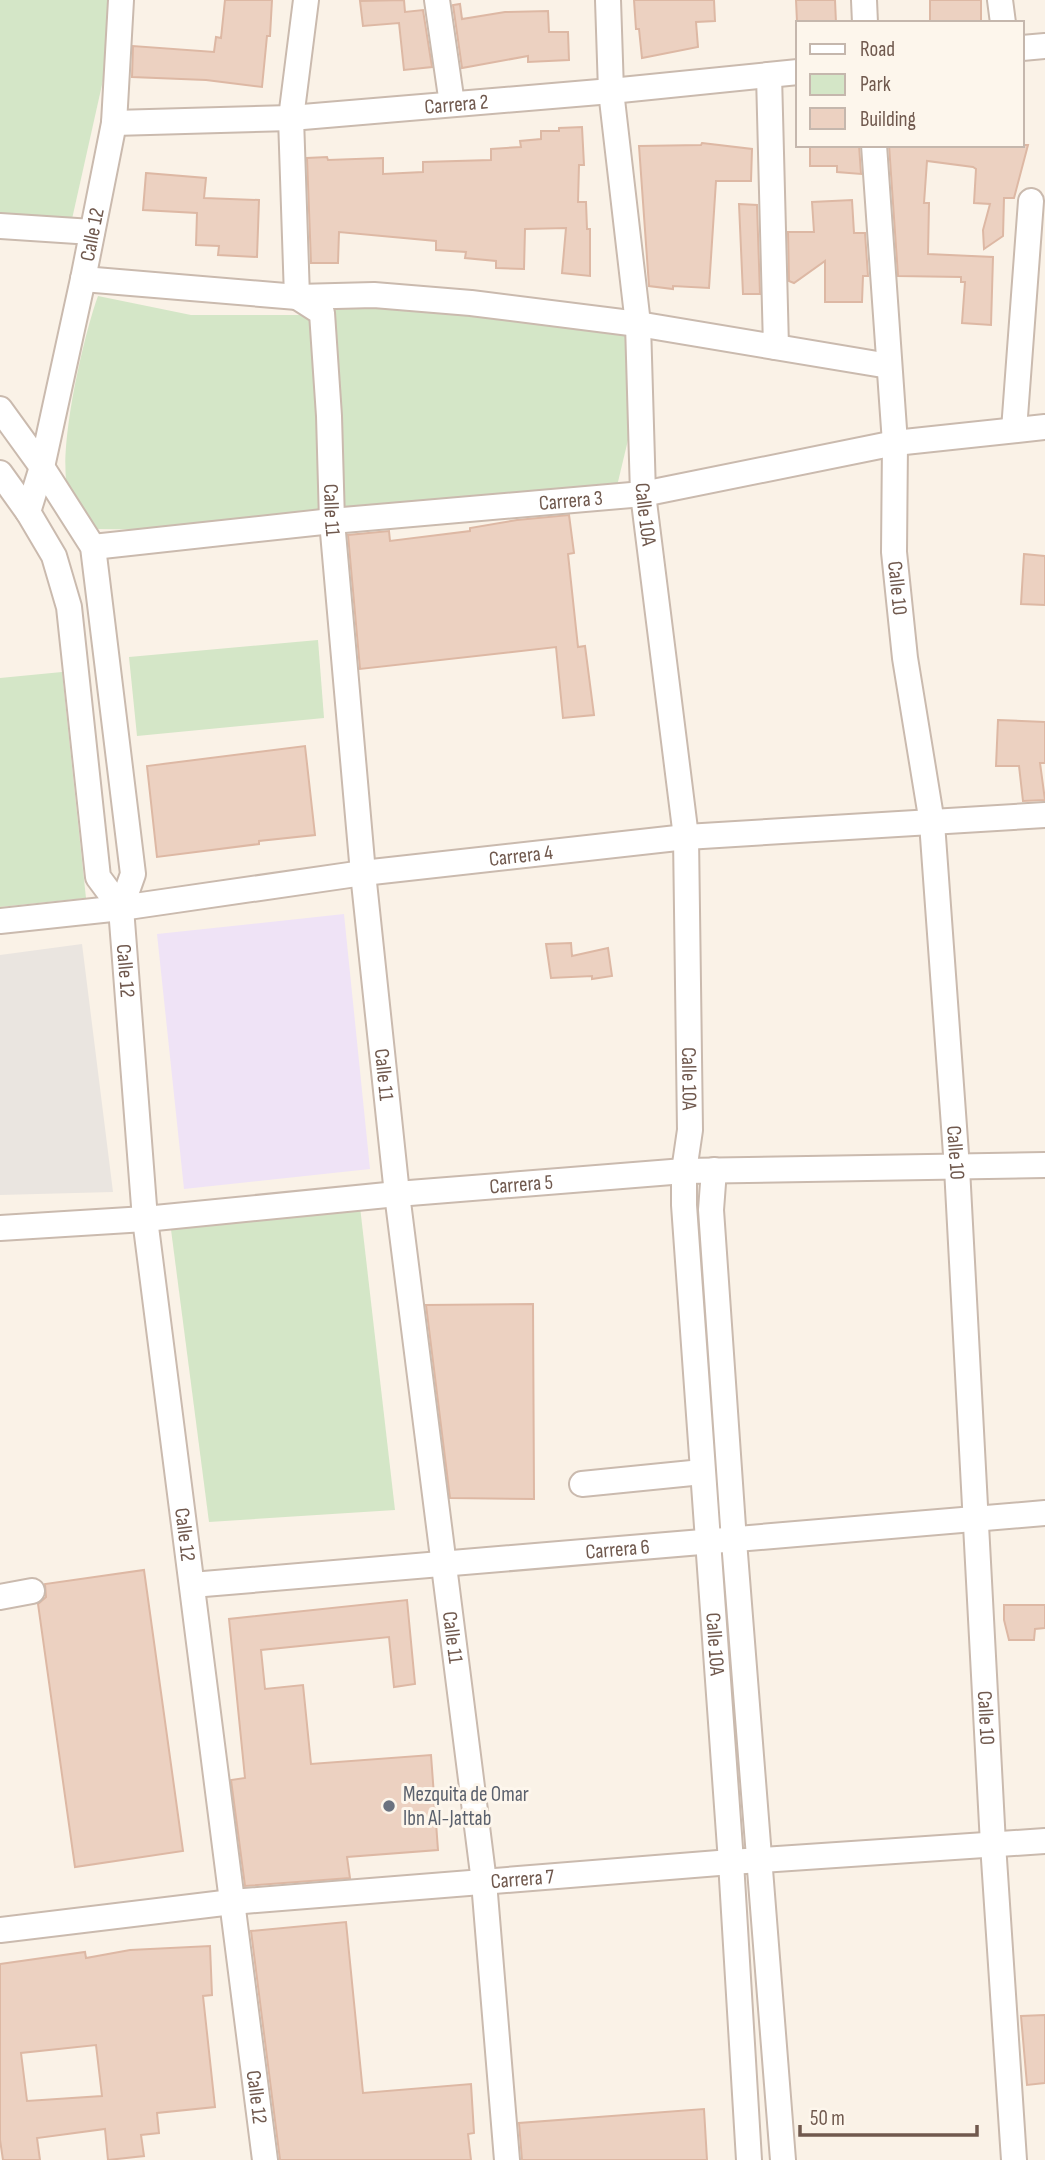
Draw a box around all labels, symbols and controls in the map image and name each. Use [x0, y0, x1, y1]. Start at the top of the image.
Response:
legend [796, 21, 1024, 147]
text: Road [860, 37, 895, 62]
text: Park [860, 72, 891, 97]
street label: Carrera 2 [423, 89, 489, 120]
text: Building [860, 107, 916, 132]
street label: Calle 12 [75, 206, 110, 263]
street label: Calle 10A [630, 482, 661, 548]
street label: Calle 11 [318, 484, 345, 538]
street label: Carrera 3 [538, 486, 604, 516]
street label: Calle 10 [882, 560, 912, 616]
street label: Carrera 4 [488, 840, 554, 872]
street label: Calle 12 [111, 943, 140, 999]
street label: Calle 11 [369, 1047, 399, 1102]
street label: Calle 10A [676, 1047, 702, 1111]
street label: Calle 10 [941, 1125, 970, 1180]
street label: Carrera 5 [488, 1170, 554, 1200]
street label: Calle 12 [169, 1506, 201, 1563]
street label: Carrera 6 [584, 1534, 651, 1565]
street label: Calle 11 [437, 1610, 468, 1665]
street label: Calle 10A [700, 1612, 730, 1677]
street label: Calle 10 [972, 1690, 1000, 1746]
place label: Mezquita de Omar Ibn Al-Jattab [403, 1782, 529, 1831]
marker: Mezquita de Omar Ibn Al-Jattab [381, 1798, 397, 1814]
street label: Carrera 7 [490, 1864, 556, 1894]
street label: Calle 12 [241, 2069, 272, 2125]
scale bar [800, 2094, 977, 2138]
text: 50 m [810, 2106, 845, 2131]

